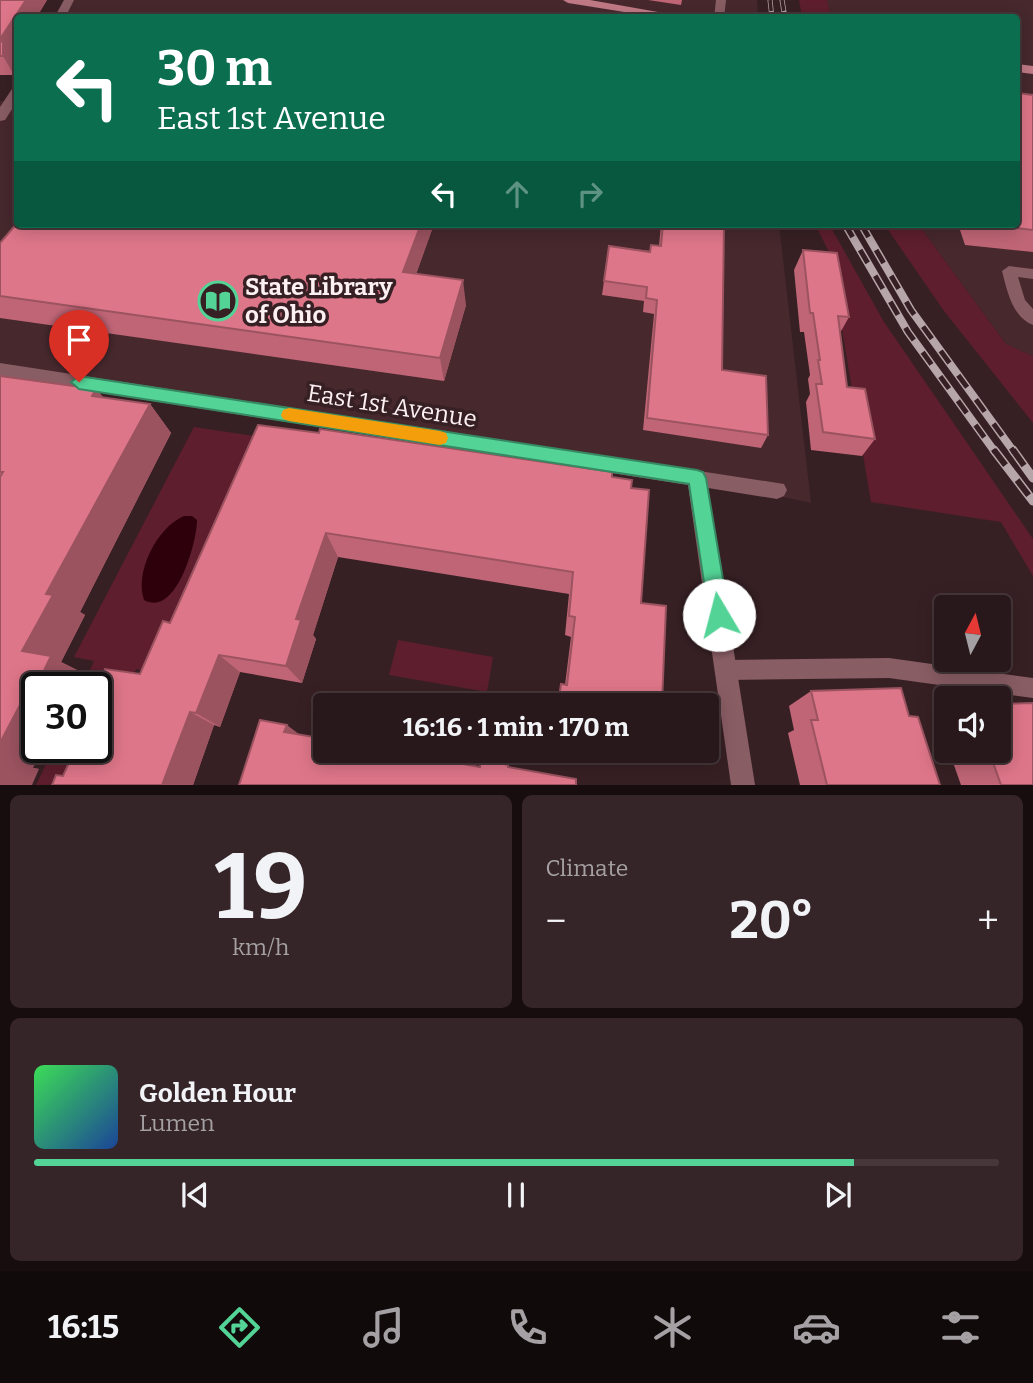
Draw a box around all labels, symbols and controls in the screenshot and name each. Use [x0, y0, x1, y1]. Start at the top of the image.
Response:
text: 30 m [157, 39, 272, 98]
icon: left [42, 42, 133, 133]
text: East 1st Avenue [157, 99, 386, 137]
icon: left [425, 175, 463, 213]
icon: ahead [498, 175, 536, 213]
icon: right [571, 175, 609, 213]
place label: State Library of Ohio [245, 273, 393, 329]
library icon: State Library of Ohio [197, 280, 239, 322]
pin [49, 310, 109, 382]
icon: arrive [60, 321, 98, 359]
street label: East 1st Avenue [305, 379, 479, 433]
position arrow [682, 578, 756, 652]
north arrow [934, 595, 1012, 672]
map controls [934, 595, 1011, 763]
speed limit sign: 30 [21, 672, 112, 763]
button: sound [934, 686, 1011, 763]
text: 16:16 · 1 min · 170 m [403, 712, 629, 743]
text: 19 [214, 833, 307, 942]
text: Climate [546, 854, 628, 882]
text: 20° [730, 889, 814, 952]
text: − [546, 898, 566, 944]
text: + [977, 898, 999, 944]
text: km/h [232, 933, 289, 961]
text: Golden Hour [139, 1078, 296, 1109]
text: Lumen [139, 1109, 215, 1137]
icon: previous [176, 1176, 214, 1214]
icon: pause [497, 1176, 535, 1214]
icon: next [819, 1176, 857, 1214]
icon: directions [215, 1303, 264, 1352]
icon: music [359, 1303, 408, 1352]
icon: phone [503, 1303, 552, 1352]
icon: climate [648, 1303, 697, 1352]
icon: car [792, 1303, 841, 1352]
icon: filters [936, 1303, 985, 1352]
text: 16:15 [48, 1308, 119, 1346]

